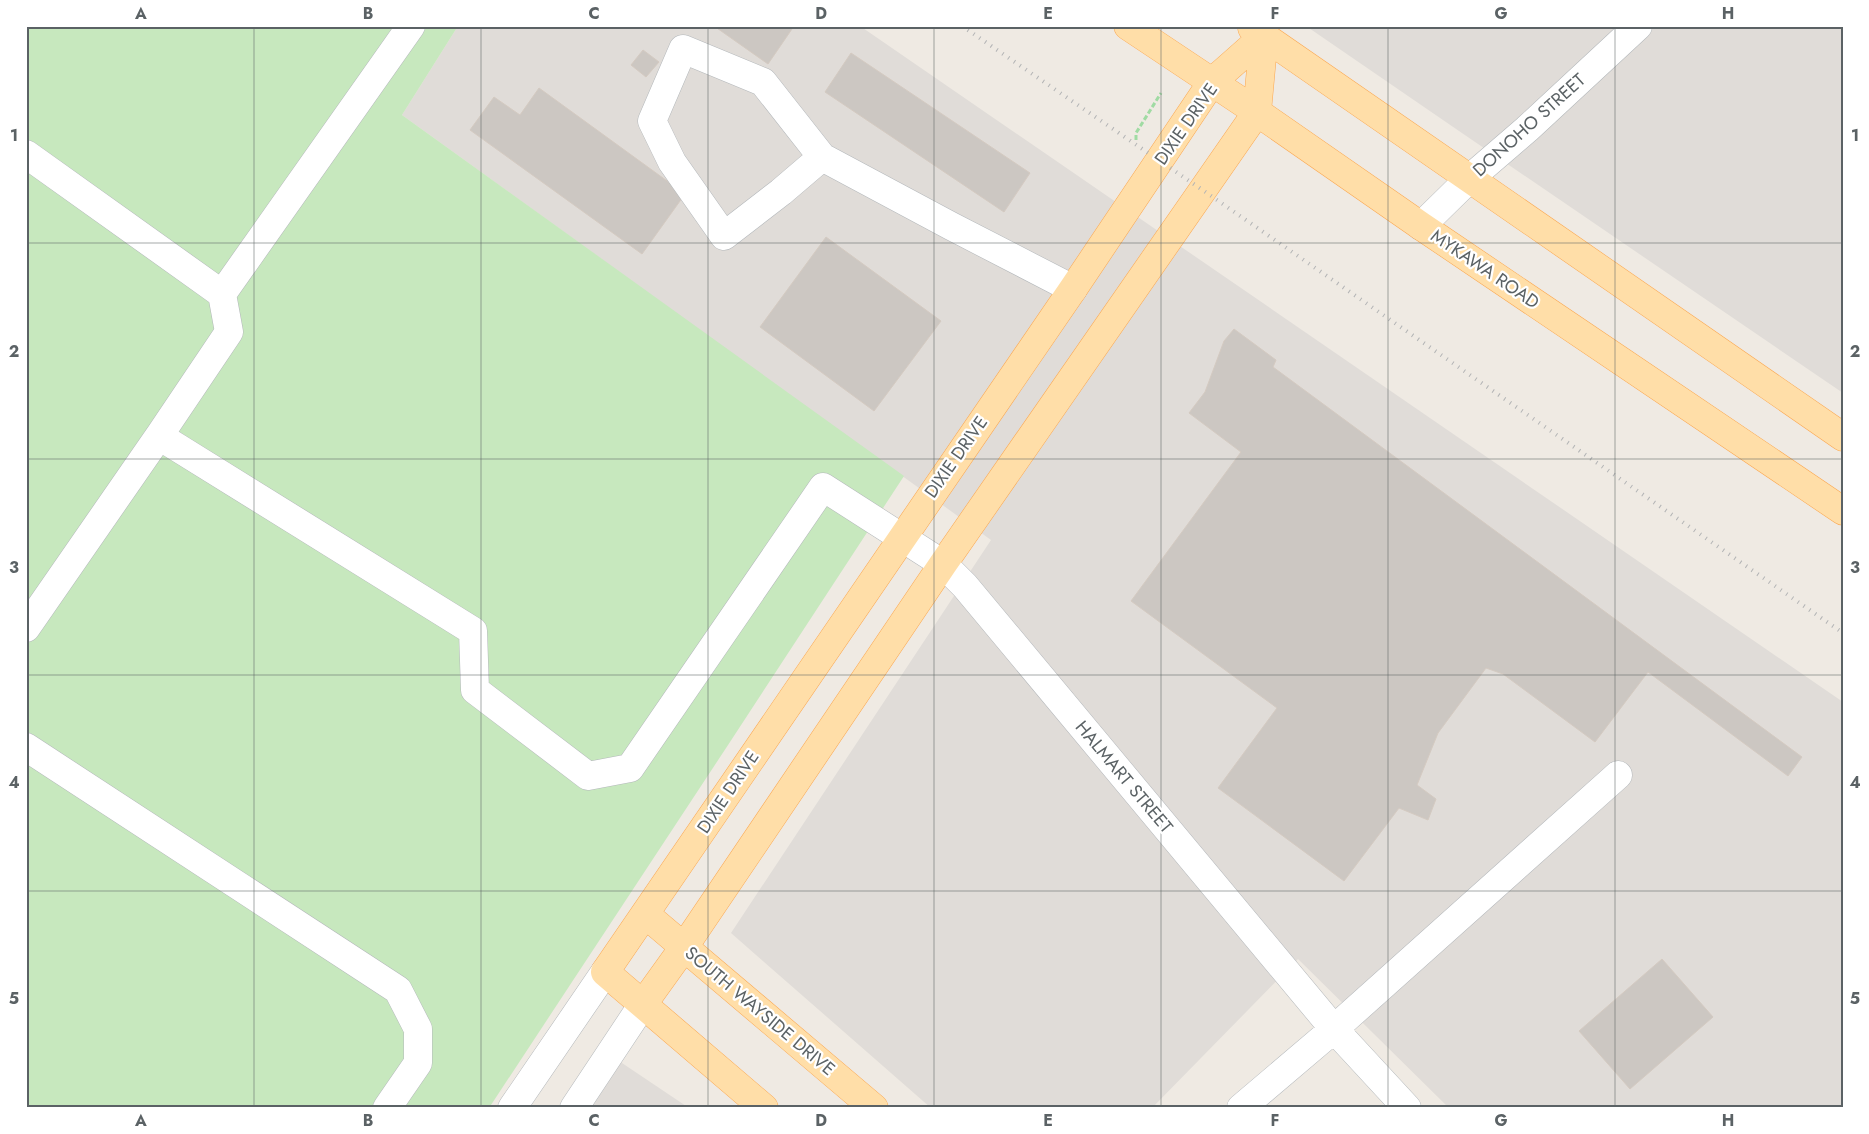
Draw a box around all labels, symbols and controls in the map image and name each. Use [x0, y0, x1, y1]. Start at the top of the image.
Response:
text: A [134, 2, 147, 25]
text: B [363, 2, 373, 25]
text: C [588, 2, 600, 25]
text: D [815, 2, 827, 25]
text: E [1043, 2, 1053, 25]
text: F [1271, 2, 1279, 25]
text: G [1494, 2, 1508, 25]
text: H [1722, 2, 1734, 25]
street label: DONOHO STREET [1467, 67, 1592, 183]
street label: DIXIE DRIVE [1148, 78, 1224, 170]
text: 1 [10, 124, 18, 147]
text: 1 [1851, 124, 1859, 147]
street label: MYKAWA ROAD [1425, 223, 1545, 315]
text: 2 [9, 340, 19, 363]
text: 2 [1850, 340, 1860, 363]
street label: DIXIE DRIVE [918, 411, 994, 503]
text: 3 [9, 556, 19, 579]
text: 3 [1850, 556, 1860, 579]
street label: HALMART STREET [1069, 715, 1179, 839]
street label: DIXIE DRIVE [691, 745, 765, 839]
text: 4 [8, 771, 20, 794]
text: 4 [1849, 771, 1861, 794]
street label: SOUTH WAYSIDE DRIVE [679, 940, 841, 1082]
text: 5 [9, 987, 19, 1010]
text: 5 [1850, 987, 1860, 1010]
text: A [134, 1109, 147, 1132]
text: B [363, 1109, 373, 1132]
text: C [588, 1109, 600, 1132]
text: D [815, 1109, 827, 1132]
text: E [1043, 1109, 1053, 1132]
text: F [1271, 1109, 1279, 1132]
text: G [1494, 1109, 1508, 1132]
text: H [1722, 1109, 1734, 1132]

